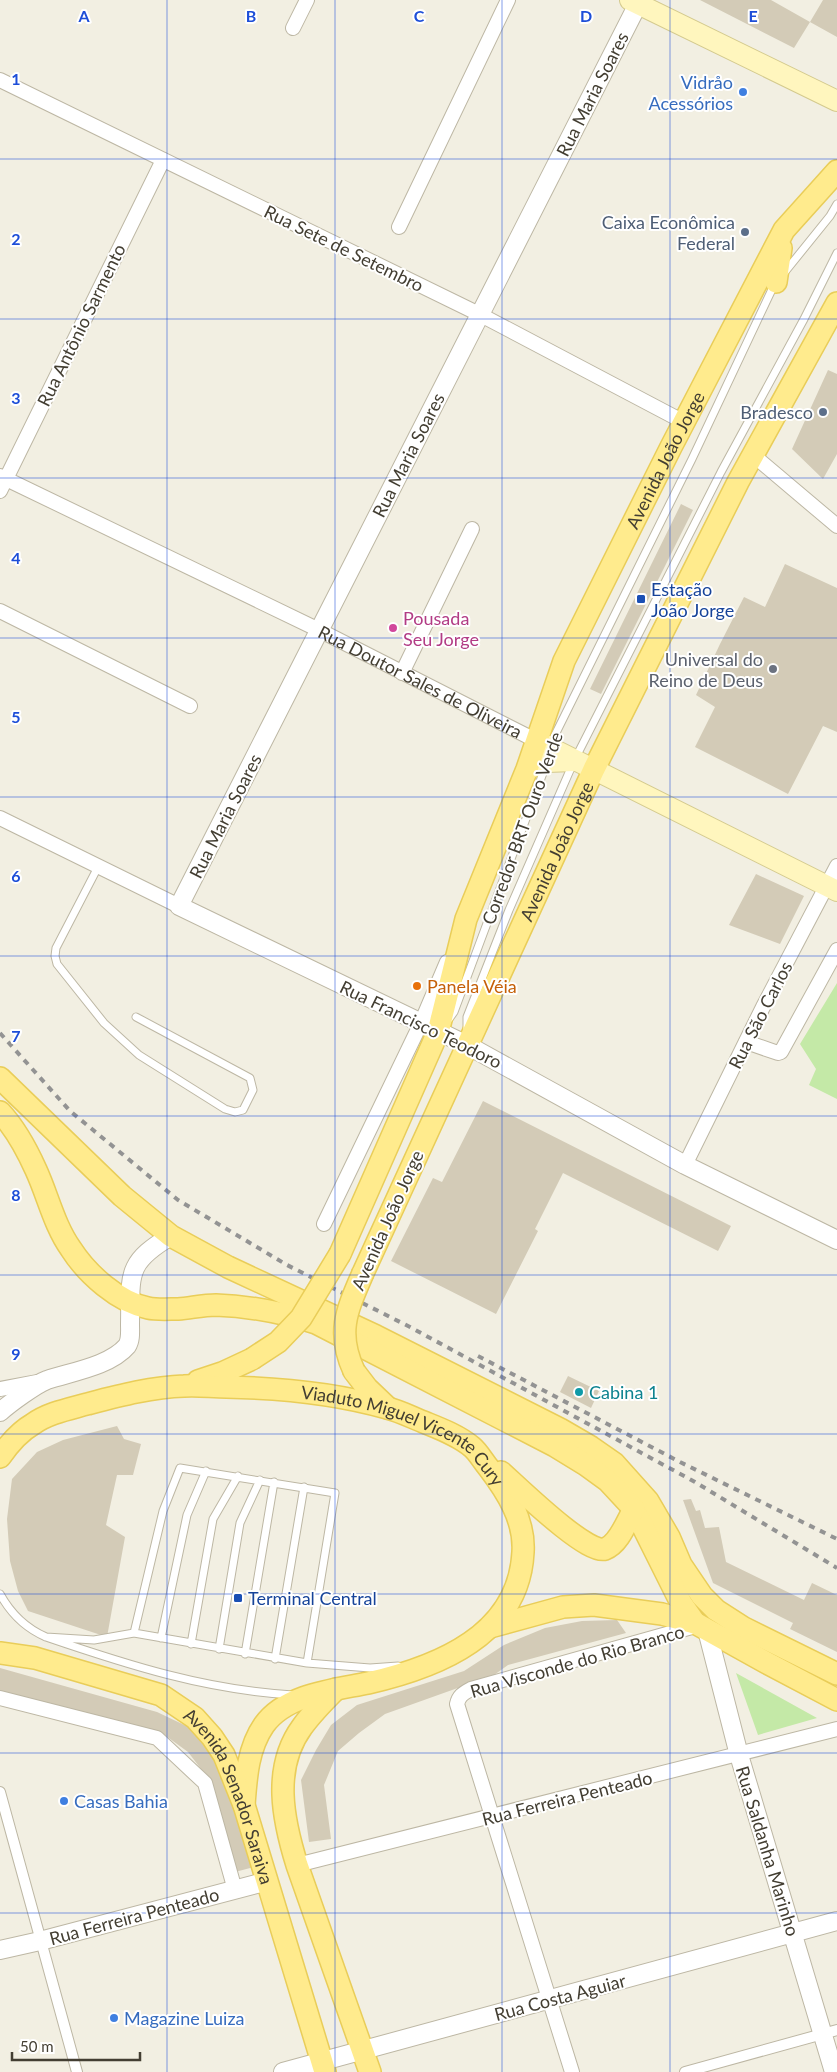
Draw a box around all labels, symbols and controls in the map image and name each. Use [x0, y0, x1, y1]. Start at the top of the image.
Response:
text: A [77, 6, 90, 25]
text: B [246, 6, 256, 25]
text: C [414, 6, 425, 25]
text: D [580, 6, 592, 25]
text: E [748, 6, 758, 25]
street label: Rua Maria Soares [551, 28, 633, 160]
text: 1 [11, 69, 21, 88]
place label: Vidråo Acessórios [648, 71, 733, 114]
marker: Vidråo Acessórios [737, 86, 749, 98]
street label: Rua Sete de Setembro [261, 200, 427, 296]
place label: Caixa Econômica Federal [602, 211, 735, 254]
marker: Caixa Econômica Federal [739, 226, 751, 238]
text: 2 [11, 229, 21, 248]
street label: Rua Antônio Sarmento [32, 240, 130, 410]
text: 3 [11, 388, 21, 407]
street label: Avenida João Jorge [621, 388, 709, 532]
street label: Rua Maria Soares [367, 389, 449, 521]
place label: Bradesco [740, 401, 813, 423]
marker: Bradesco [817, 406, 829, 418]
text: 4 [11, 548, 21, 567]
place label: Estação João Jorge [651, 578, 734, 621]
marker: Estação João Jorge [635, 593, 647, 605]
place label: Pousada Seu Jorge [403, 607, 479, 650]
street label: Rua Doutor Sales de Oliveira [315, 621, 526, 743]
marker: Pousada Seu Jorge [387, 622, 399, 634]
place label: Universal do Reino de Deus [649, 648, 763, 691]
marker: Universal do Reino de Deus [767, 663, 779, 675]
text: 5 [11, 707, 21, 726]
street label: Corredor BRT Ouro Verde [477, 729, 567, 927]
street label: Rua Maria Soares [184, 750, 266, 882]
street label: Avenida João Jorge [515, 778, 598, 924]
text: 6 [11, 866, 21, 885]
street label: Rua São Carlos [723, 957, 797, 1072]
street label: Rua Francisco Teodoro [336, 975, 506, 1073]
place label: Panela Véia [427, 975, 517, 997]
marker: Panela Véia [411, 980, 423, 992]
text: 7 [11, 1026, 21, 1045]
street label: Avenida João Jorge [346, 1147, 428, 1293]
text: 8 [11, 1185, 21, 1204]
text: 9 [11, 1344, 21, 1363]
street label: Viaduto Miguel Vicente Cury [300, 1381, 510, 1491]
place label: Cabina 1 [589, 1381, 658, 1403]
marker: Cabina 1 [573, 1386, 585, 1398]
place label: Terminal Central [248, 1587, 377, 1609]
marker: Terminal Central [232, 1592, 244, 1604]
street label: Rua Visconde do Rio Branco [467, 1620, 687, 1702]
street label: Avenida Senador Saraiva [180, 1703, 278, 1887]
street label: Rua Saldanha Marinho [732, 1763, 804, 1939]
street label: Rua Ferreira Penteado [480, 1766, 654, 1830]
place label: Casas Bahia [74, 1790, 168, 1812]
marker: Casas Bahia [58, 1795, 70, 1807]
street label: Rua Ferreira Penteado [47, 1883, 221, 1949]
street label: Rua Costa Aguiar [492, 1969, 629, 2025]
place label: Magazine Luiza [124, 2007, 244, 2029]
marker: Magazine Luiza [108, 2012, 120, 2024]
scale bar [12, 2030, 140, 2062]
text: 50 m [20, 2037, 54, 2055]

